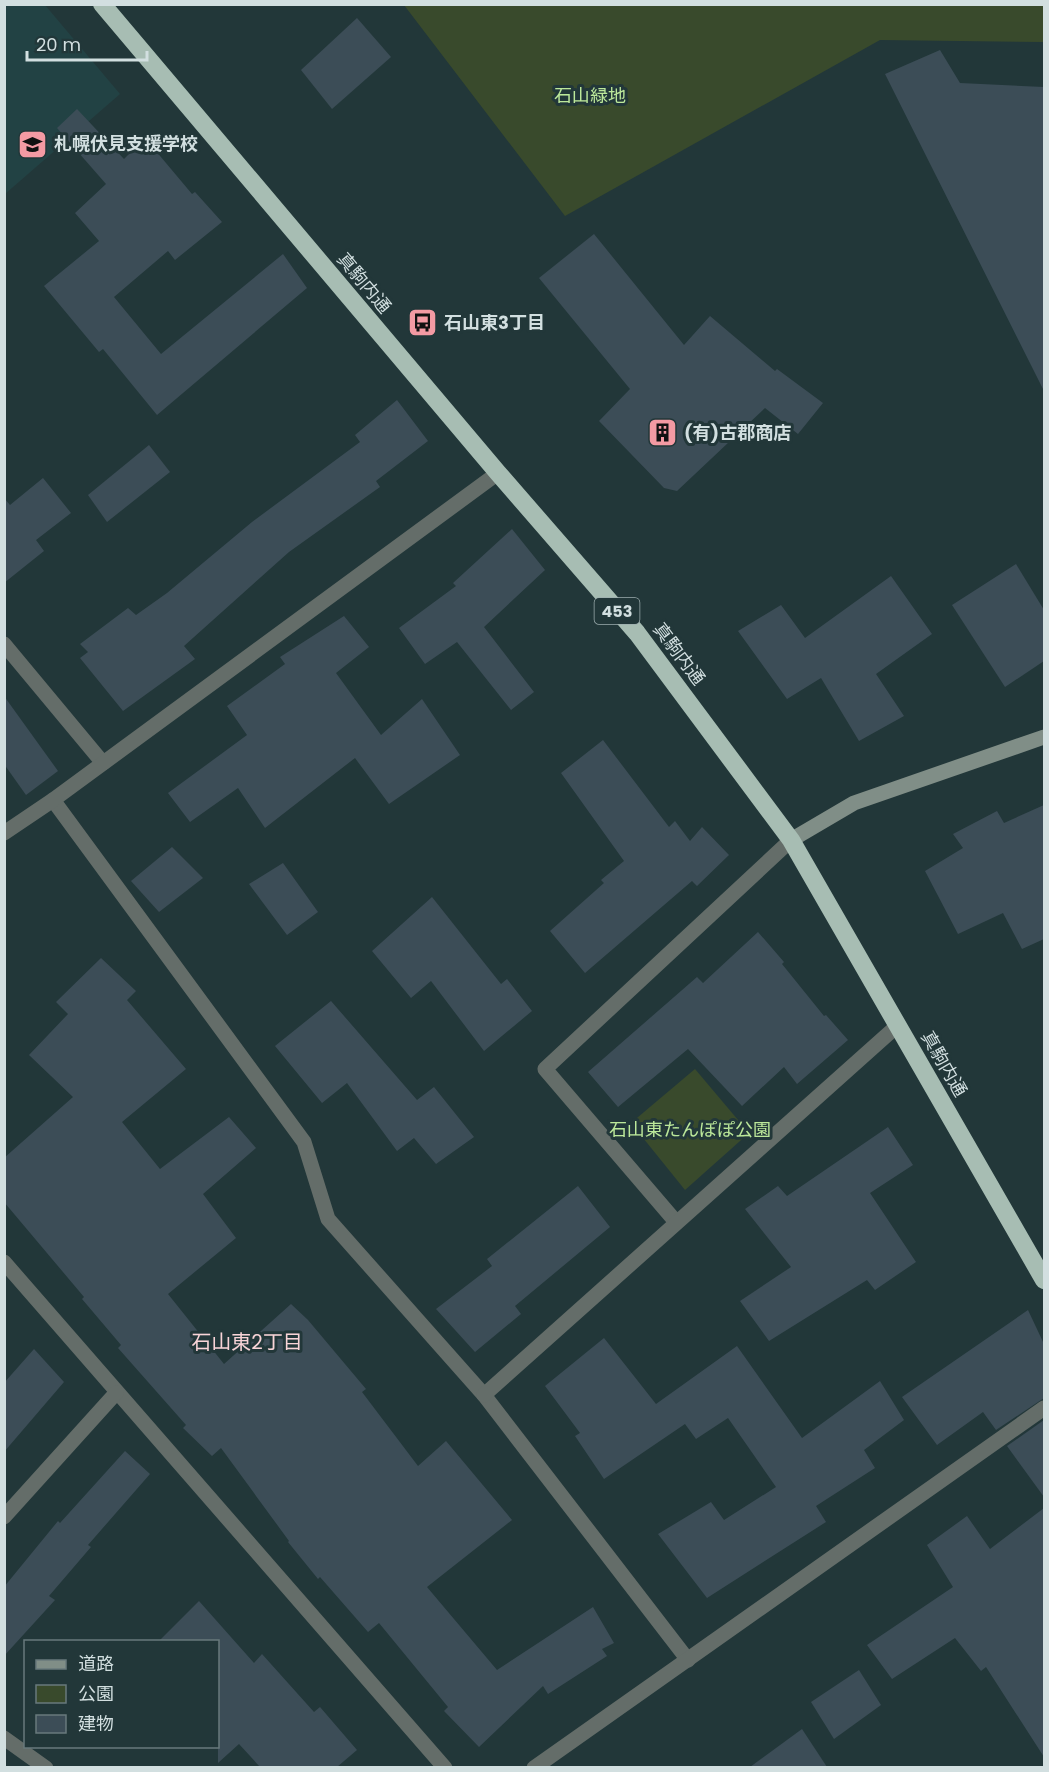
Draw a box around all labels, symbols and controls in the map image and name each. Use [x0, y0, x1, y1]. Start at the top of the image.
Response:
scale bar [27, 24, 147, 62]
text: 20 m [36, 32, 81, 57]
park label: 石山緑地 [554, 83, 626, 108]
school or university icon: 札幌伏見支援学校 [17, 128, 49, 160]
place label: 札幌伏見支援学校 [54, 131, 198, 156]
street label: 真駒内通 [332, 247, 397, 318]
bus stop icon: 石山東3丁目 [407, 307, 439, 339]
place label: 石山東3丁目 [444, 310, 545, 335]
building icon: (有)古郡商店 [647, 417, 679, 449]
place label: (有)古郡商店 [684, 420, 791, 445]
road number: 453 [594, 598, 640, 624]
street label: 真駒内通 [648, 617, 711, 690]
street label: 真駒内通 [916, 1026, 973, 1101]
park label: 石山東たんぽぽ公園 [609, 1117, 771, 1142]
district label: 石山東2丁目 [191, 1328, 303, 1356]
legend [24, 1640, 219, 1748]
text: 道路 [78, 1651, 114, 1676]
text: 公園 [78, 1681, 114, 1706]
text: 建物 [78, 1711, 114, 1736]

